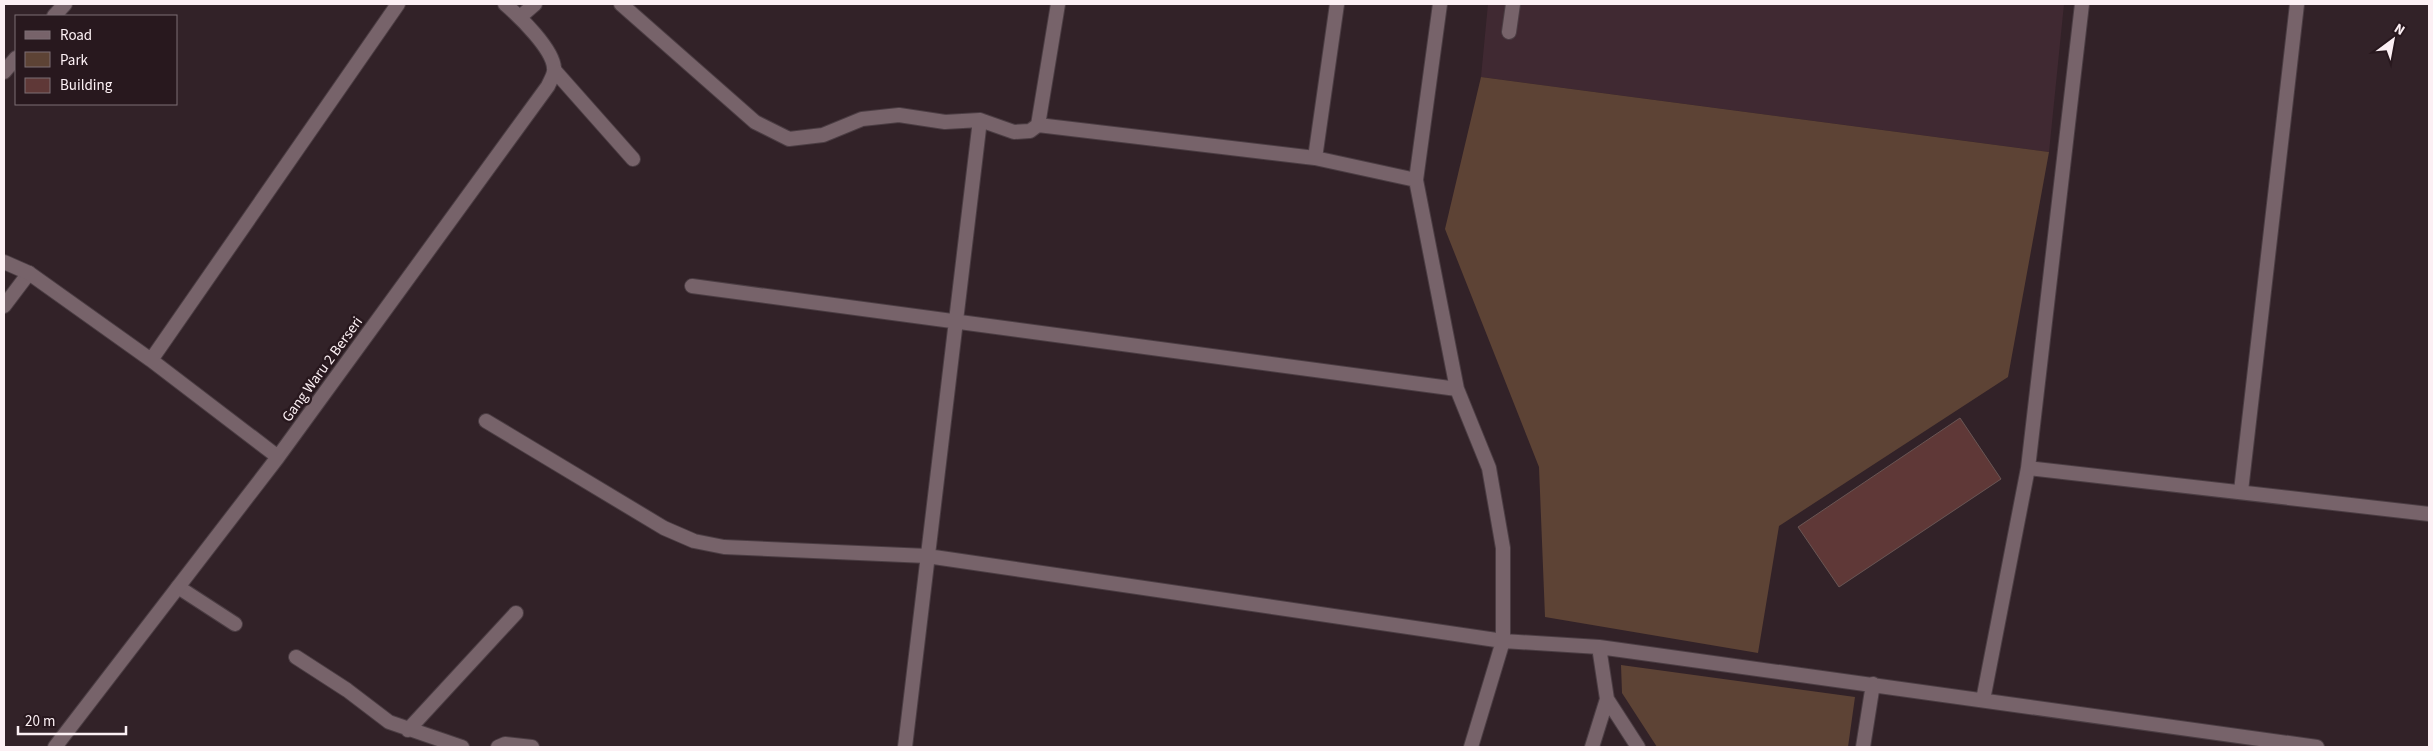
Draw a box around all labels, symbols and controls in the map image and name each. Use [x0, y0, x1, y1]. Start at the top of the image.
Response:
legend [15, 15, 178, 105]
north arrow [2368, 15, 2418, 65]
text: N [2390, 19, 2409, 41]
text: Road [60, 25, 92, 46]
text: Park [60, 50, 89, 71]
text: Building [60, 75, 113, 96]
street label: Gang Waru 2 Berseri [277, 312, 368, 426]
scale bar [18, 704, 125, 736]
text: 20 m [25, 711, 55, 732]

